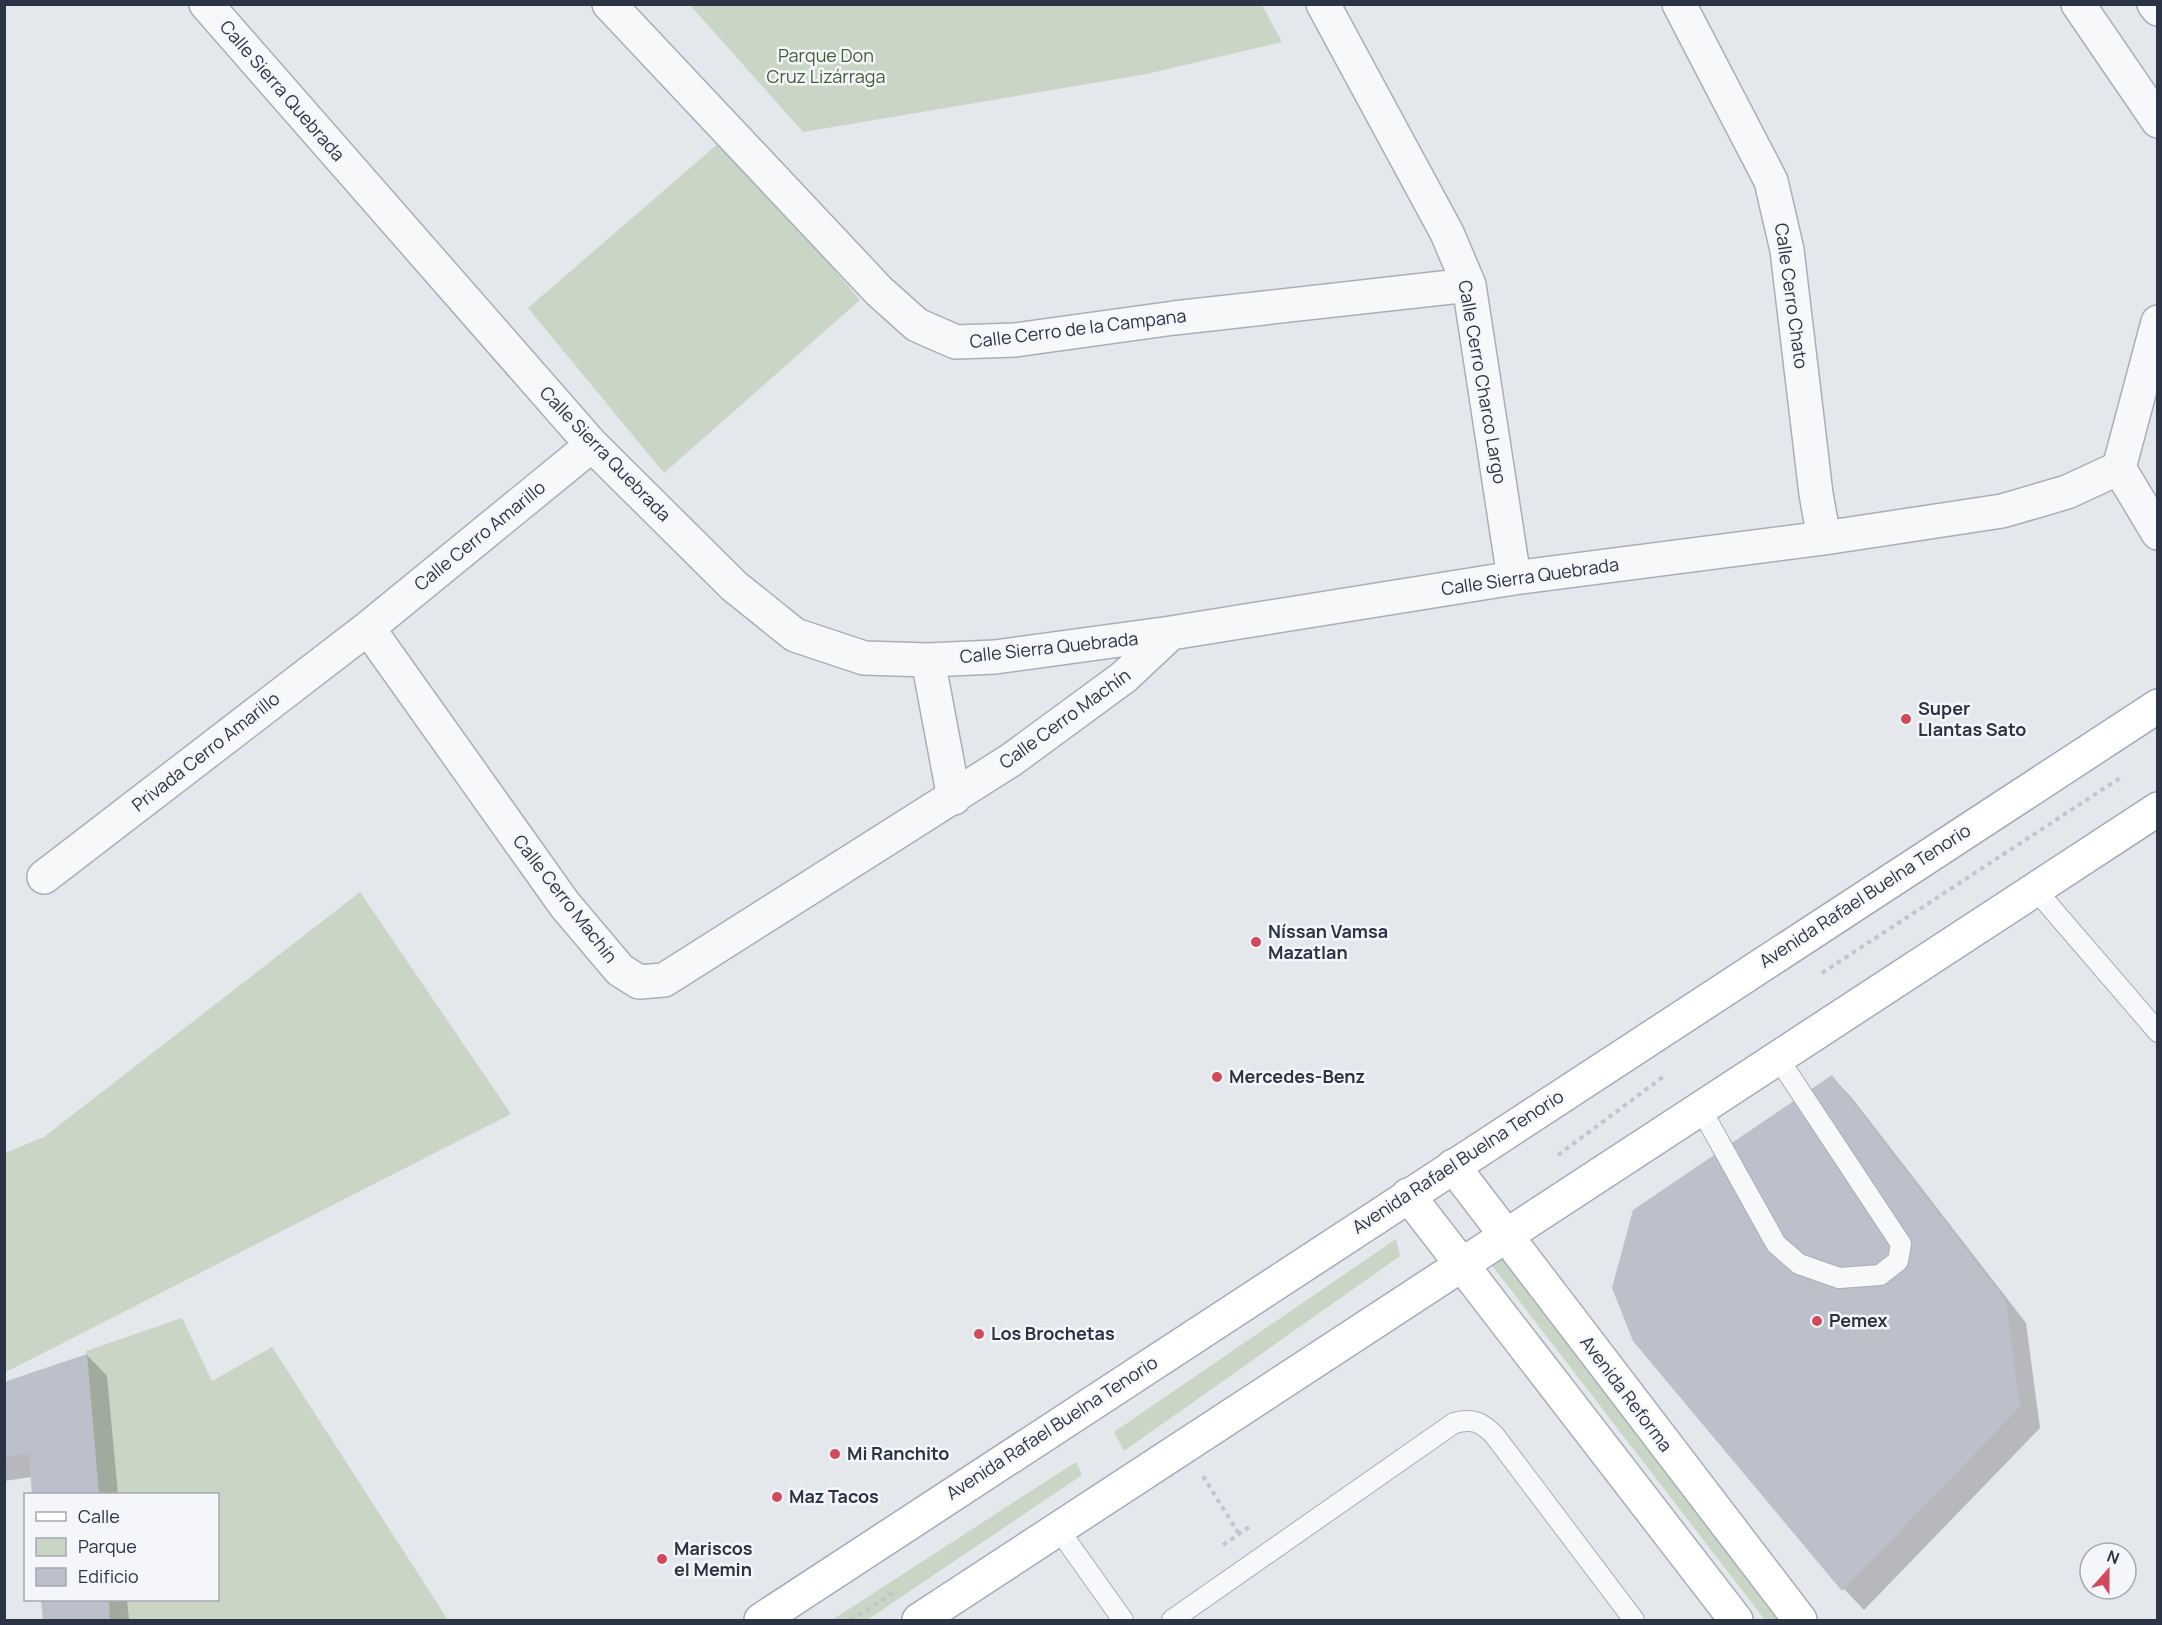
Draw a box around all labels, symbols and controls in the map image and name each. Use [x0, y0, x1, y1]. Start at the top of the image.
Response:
street label: Calle Sierra Quebrada [215, 15, 351, 166]
park label: Parque Don Cruz Lizárraga [767, 43, 885, 88]
street label: Calle Cerro Chato [1770, 221, 1814, 370]
street label: Calle Cerro Charco Largo [1453, 278, 1513, 485]
street label: Calle Cerro de la Campana [968, 303, 1187, 353]
street label: Calle Sierra Quebrada [535, 381, 677, 526]
street label: Calle Cerro Amarillo [409, 475, 550, 596]
street label: Calle Sierra Quebrada [1439, 552, 1620, 600]
street label: Calle Sierra Quebrada [959, 626, 1139, 668]
street label: Calle Cerro Machín [994, 662, 1135, 774]
street label: Privada Cerro Amarillo [127, 686, 284, 816]
place label: Super Llantas Sato [1918, 696, 2026, 741]
marker: Super Llantas Sato [1899, 712, 1913, 726]
street label: Avenida Rafael Buelna Tenorio [1754, 818, 1975, 973]
street label: Calle Cerro Machín [508, 829, 623, 967]
place label: Níssan Vamsa Mazatlan [1268, 919, 1388, 964]
marker: Níssan Vamsa Mazatlan [1249, 935, 1263, 949]
place label: Mercedes-Benz [1229, 1064, 1365, 1088]
marker: Mercedes-Benz [1210, 1070, 1224, 1084]
street label: Avenida Rafael Buelna Tenorio [1347, 1084, 1568, 1239]
place label: Pemex [1829, 1308, 1887, 1332]
marker: Pemex [1810, 1314, 1824, 1328]
place label: Los Brochetas [991, 1321, 1115, 1345]
marker: Los Brochetas [972, 1327, 986, 1341]
street label: Avenida Reforma [1575, 1331, 1678, 1456]
street label: Avenida Rafael Buelna Tenorio [941, 1350, 1162, 1505]
place label: Mi Ranchito [847, 1441, 950, 1465]
marker: Mi Ranchito [828, 1447, 842, 1461]
place label: Maz Tacos [789, 1484, 879, 1508]
marker: Maz Tacos [770, 1490, 784, 1504]
legend [24, 1493, 219, 1601]
text: Calle [78, 1504, 120, 1528]
text: Parque [78, 1534, 137, 1558]
place label: Mariscos el Memin [674, 1536, 753, 1581]
north arrow [2078, 1541, 2138, 1601]
text: N [2104, 1545, 2123, 1569]
marker: Mariscos el Memin [655, 1552, 669, 1566]
text: Edificio [78, 1564, 139, 1588]

